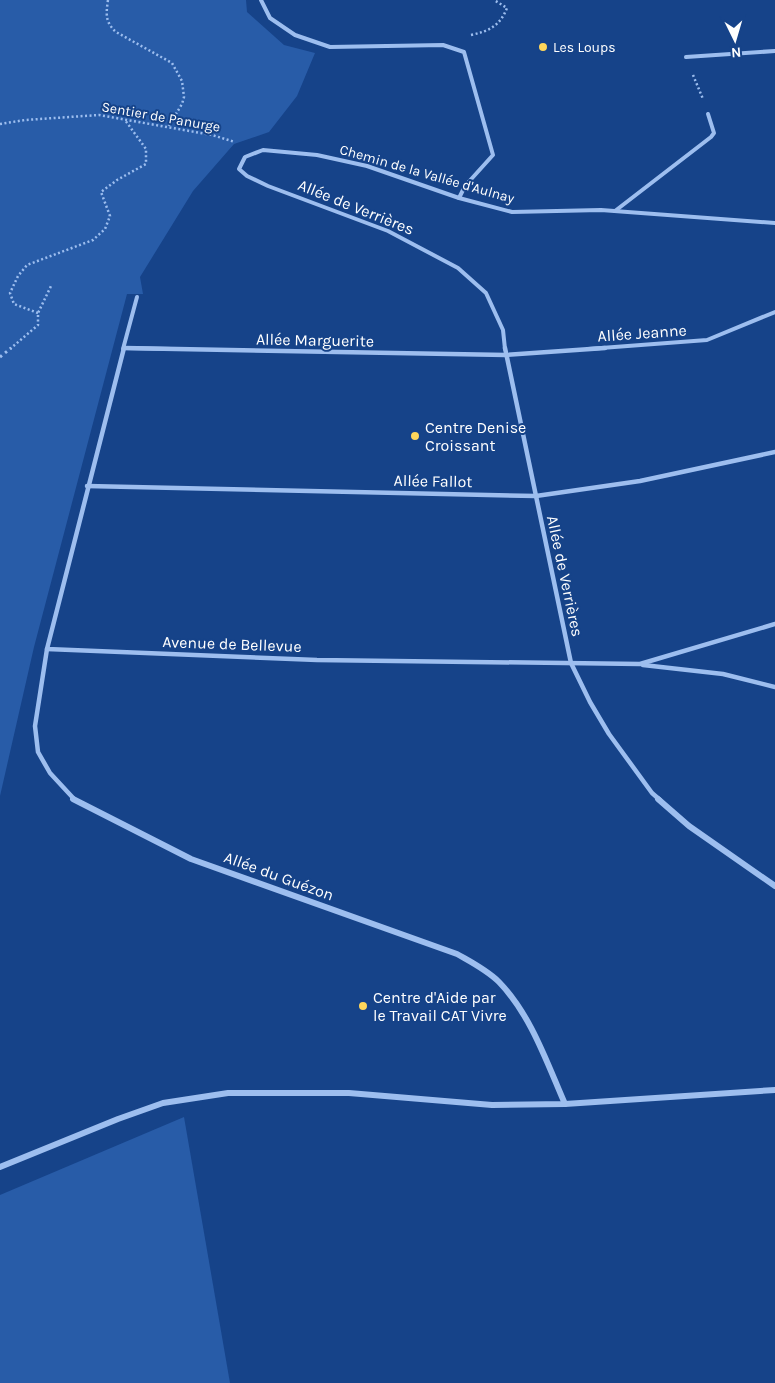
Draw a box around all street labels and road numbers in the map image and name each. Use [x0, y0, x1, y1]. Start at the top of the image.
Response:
street label: Sentier de Panurge [100, 98, 222, 136]
street label: Chemin de la Vallée d'Aulnay [338, 141, 517, 207]
street label: Allée de Verrières [295, 175, 417, 239]
street label: Allée Jeanne [597, 320, 687, 346]
street label: Allée Marguerite [256, 329, 374, 351]
street label: Allée Fallot [393, 471, 473, 491]
street label: Allée de Verrières [543, 514, 587, 638]
street label: Avenue de Bellevue [162, 632, 302, 656]
street label: Allée du Guézon [221, 847, 337, 905]

